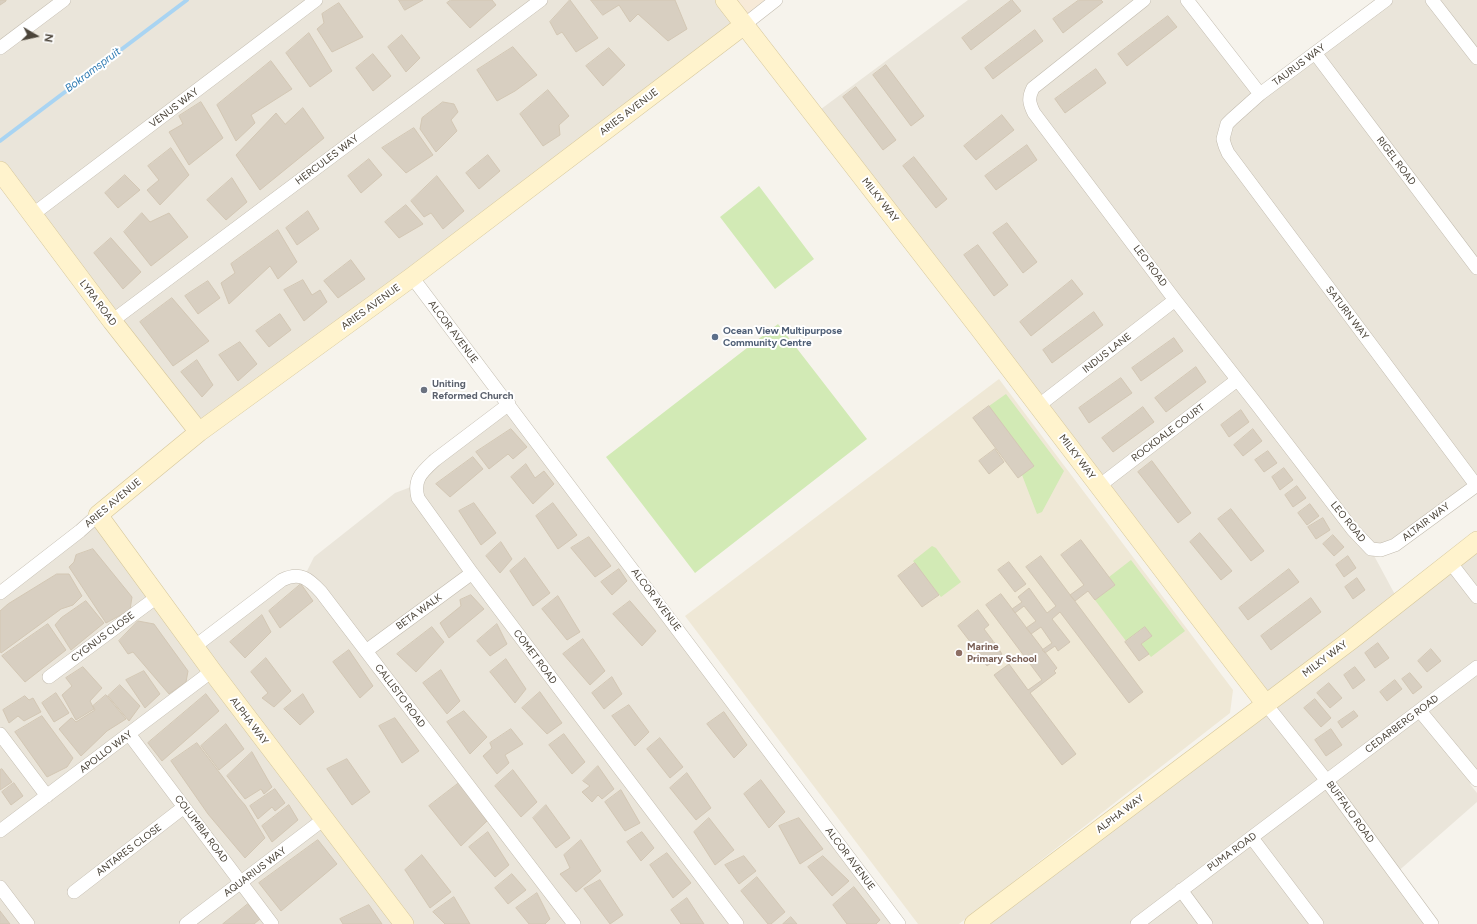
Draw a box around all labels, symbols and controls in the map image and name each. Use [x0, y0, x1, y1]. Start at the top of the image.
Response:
north arrow [16, 16, 56, 56]
text: N [41, 33, 55, 43]
street label: TAURUS WAY [1270, 41, 1328, 89]
water label: Bokramspruit [63, 45, 123, 95]
street label: VENUS WAY [147, 86, 201, 130]
street label: ARIES AVENUE [597, 86, 661, 138]
street label: HERCULES WAY [293, 132, 361, 188]
street label: RIGEL ROAD [1374, 134, 1418, 188]
street label: MILKY WAY [859, 175, 901, 225]
street label: LEO ROAD [1130, 243, 1170, 289]
street label: LYRA ROAD [77, 278, 119, 328]
street label: ARIES AVENUE [339, 282, 403, 332]
street label: SATURN WAY [1323, 284, 1371, 342]
street label: ALCOR AVENUE [425, 298, 481, 366]
place label: Ocean View Multipurpose Community Centre [723, 325, 842, 348]
street label: INDUS LANE [1080, 330, 1134, 376]
marker: Ocean View Multipurpose Community Centre [710, 332, 720, 342]
place label: Uniting Reformed Church [432, 378, 514, 402]
marker: Uniting Reformed Church [419, 385, 429, 395]
street label: ROCKDALE COURT [1129, 402, 1207, 464]
street label: MILKY WAY [1056, 432, 1098, 482]
street label: ARIES AVENUE [82, 476, 144, 530]
street label: LEO ROAD [1328, 499, 1368, 545]
street label: ALTAIR WAY [1400, 500, 1452, 544]
street label: ALCOR AVENUE [628, 566, 684, 634]
street label: BETA WALK [394, 591, 444, 633]
street label: CYGNUS CLOSE [69, 609, 137, 665]
street label: COMET ROAD [511, 627, 559, 687]
street label: MILKY WAY [1300, 638, 1350, 680]
place label: Marine Primary School [967, 641, 1037, 664]
marker: Marine Primary School [954, 648, 964, 658]
street label: CALLISTO ROAD [372, 662, 428, 730]
street label: CEDARBERG ROAD [1363, 692, 1441, 756]
street label: ALPHA WAY [227, 695, 271, 747]
street label: APOLLO WAY [77, 728, 135, 776]
street label: BUFFALO ROAD [1323, 779, 1377, 845]
street label: ALPHA WAY [1094, 792, 1146, 836]
street label: COLUMBIA ROAD [172, 793, 230, 865]
street label: ANTARES CLOSE [94, 821, 164, 879]
street label: ALCOR AVENUE [822, 825, 878, 893]
street label: PUMA ROAD [1205, 830, 1259, 874]
street label: AQUARIUS WAY [221, 845, 289, 899]

